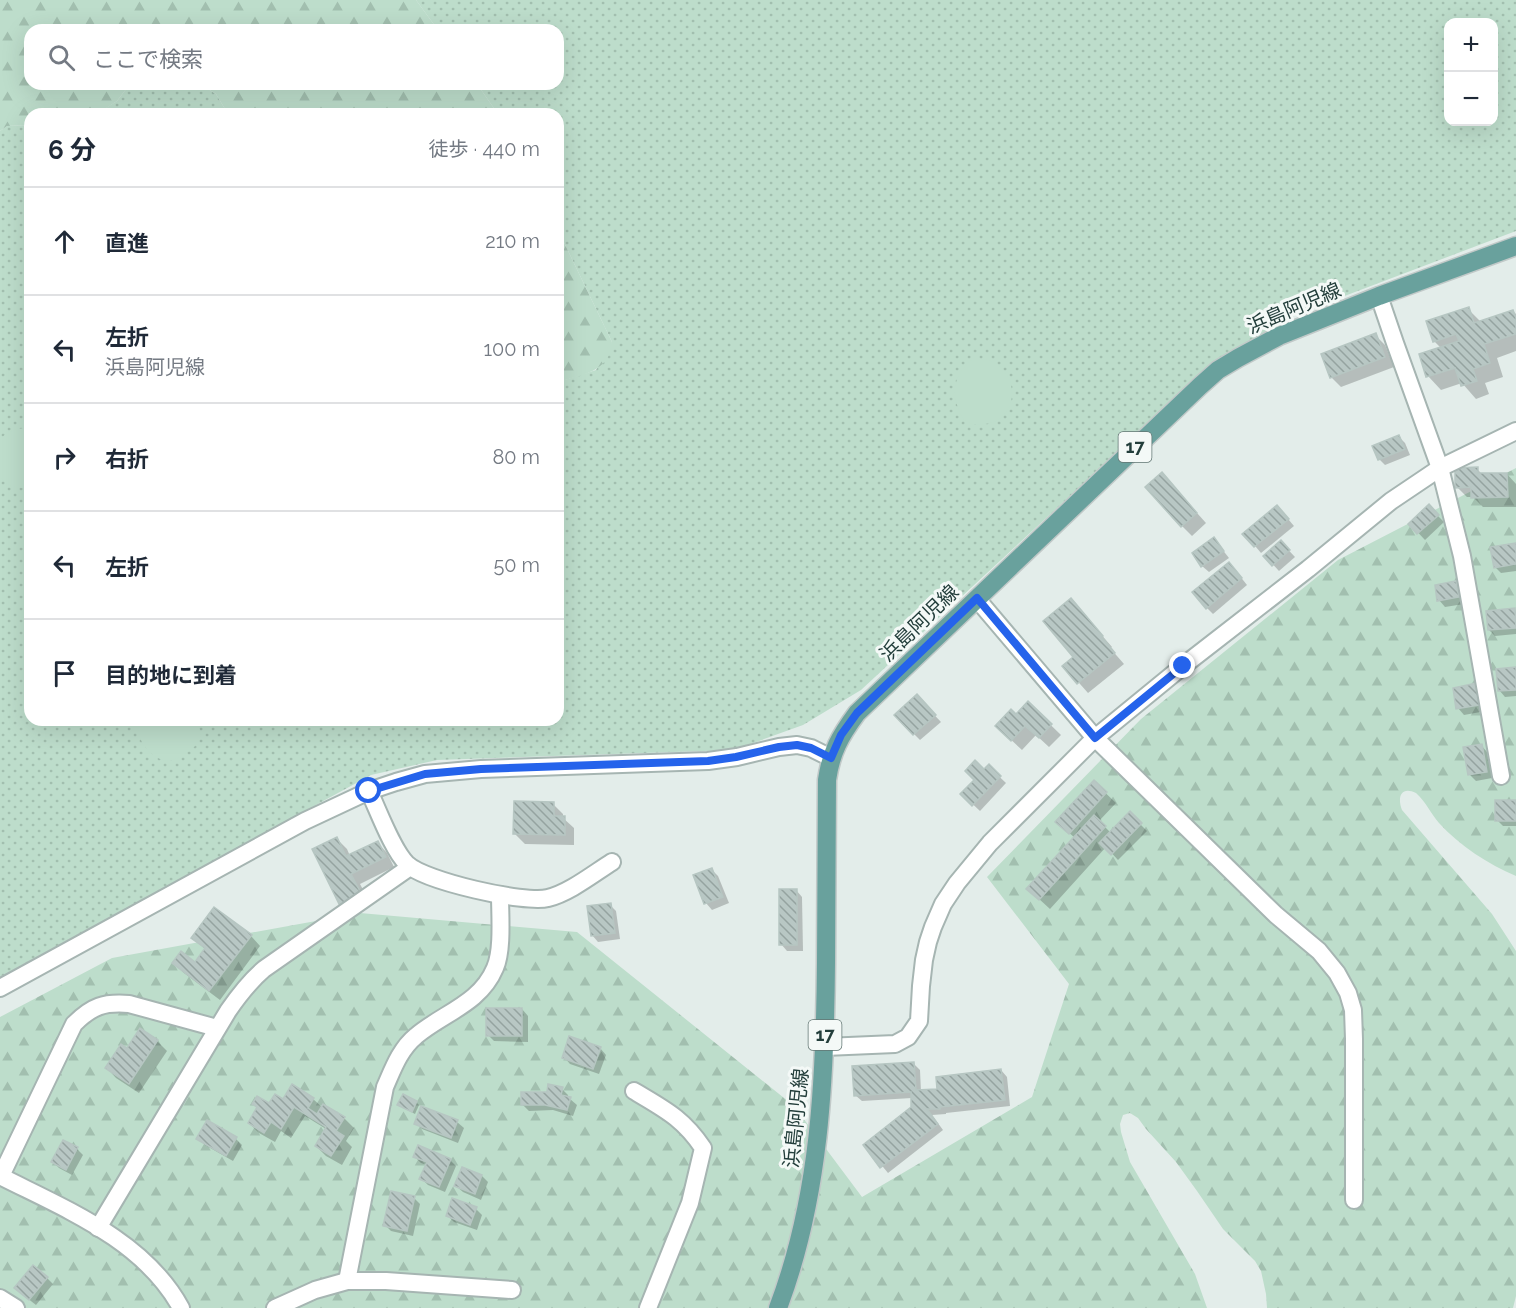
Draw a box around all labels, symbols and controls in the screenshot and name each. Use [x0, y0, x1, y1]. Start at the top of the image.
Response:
map controls [1444, 18, 1498, 126]
button: + [1444, 18, 1498, 72]
search box [24, 24, 564, 90]
icon: search [45, 41, 78, 74]
text: ここで検索 [93, 46, 203, 72]
button: − [1444, 72, 1498, 126]
text: 6 分 [48, 135, 96, 165]
text: 徒歩 · 440 m [428, 137, 540, 161]
icon: ahead [48, 225, 81, 258]
text: 210 m [485, 229, 540, 253]
text: 直進 [105, 230, 149, 256]
street label: 浜島阿児線 [1243, 277, 1345, 339]
text: 左折 [105, 324, 149, 350]
icon: left [48, 333, 81, 366]
text: 100 m [483, 337, 540, 361]
text: 浜島阿児線 [105, 355, 205, 379]
road number: 17 [1118, 432, 1152, 462]
icon: right [48, 441, 81, 474]
text: 80 m [492, 445, 540, 469]
text: 右折 [105, 446, 149, 472]
icon: left [48, 549, 81, 582]
text: 50 m [493, 553, 540, 577]
text: 左折 [105, 554, 149, 580]
street label: 浜島阿児線 [875, 580, 963, 666]
route end [1169, 652, 1195, 678]
icon: arrive [48, 657, 81, 690]
text: 目的地に到着 [105, 662, 237, 688]
route start [355, 777, 381, 803]
road number: 17 [808, 1020, 842, 1050]
street label: 浜島阿児線 [779, 1067, 813, 1169]

